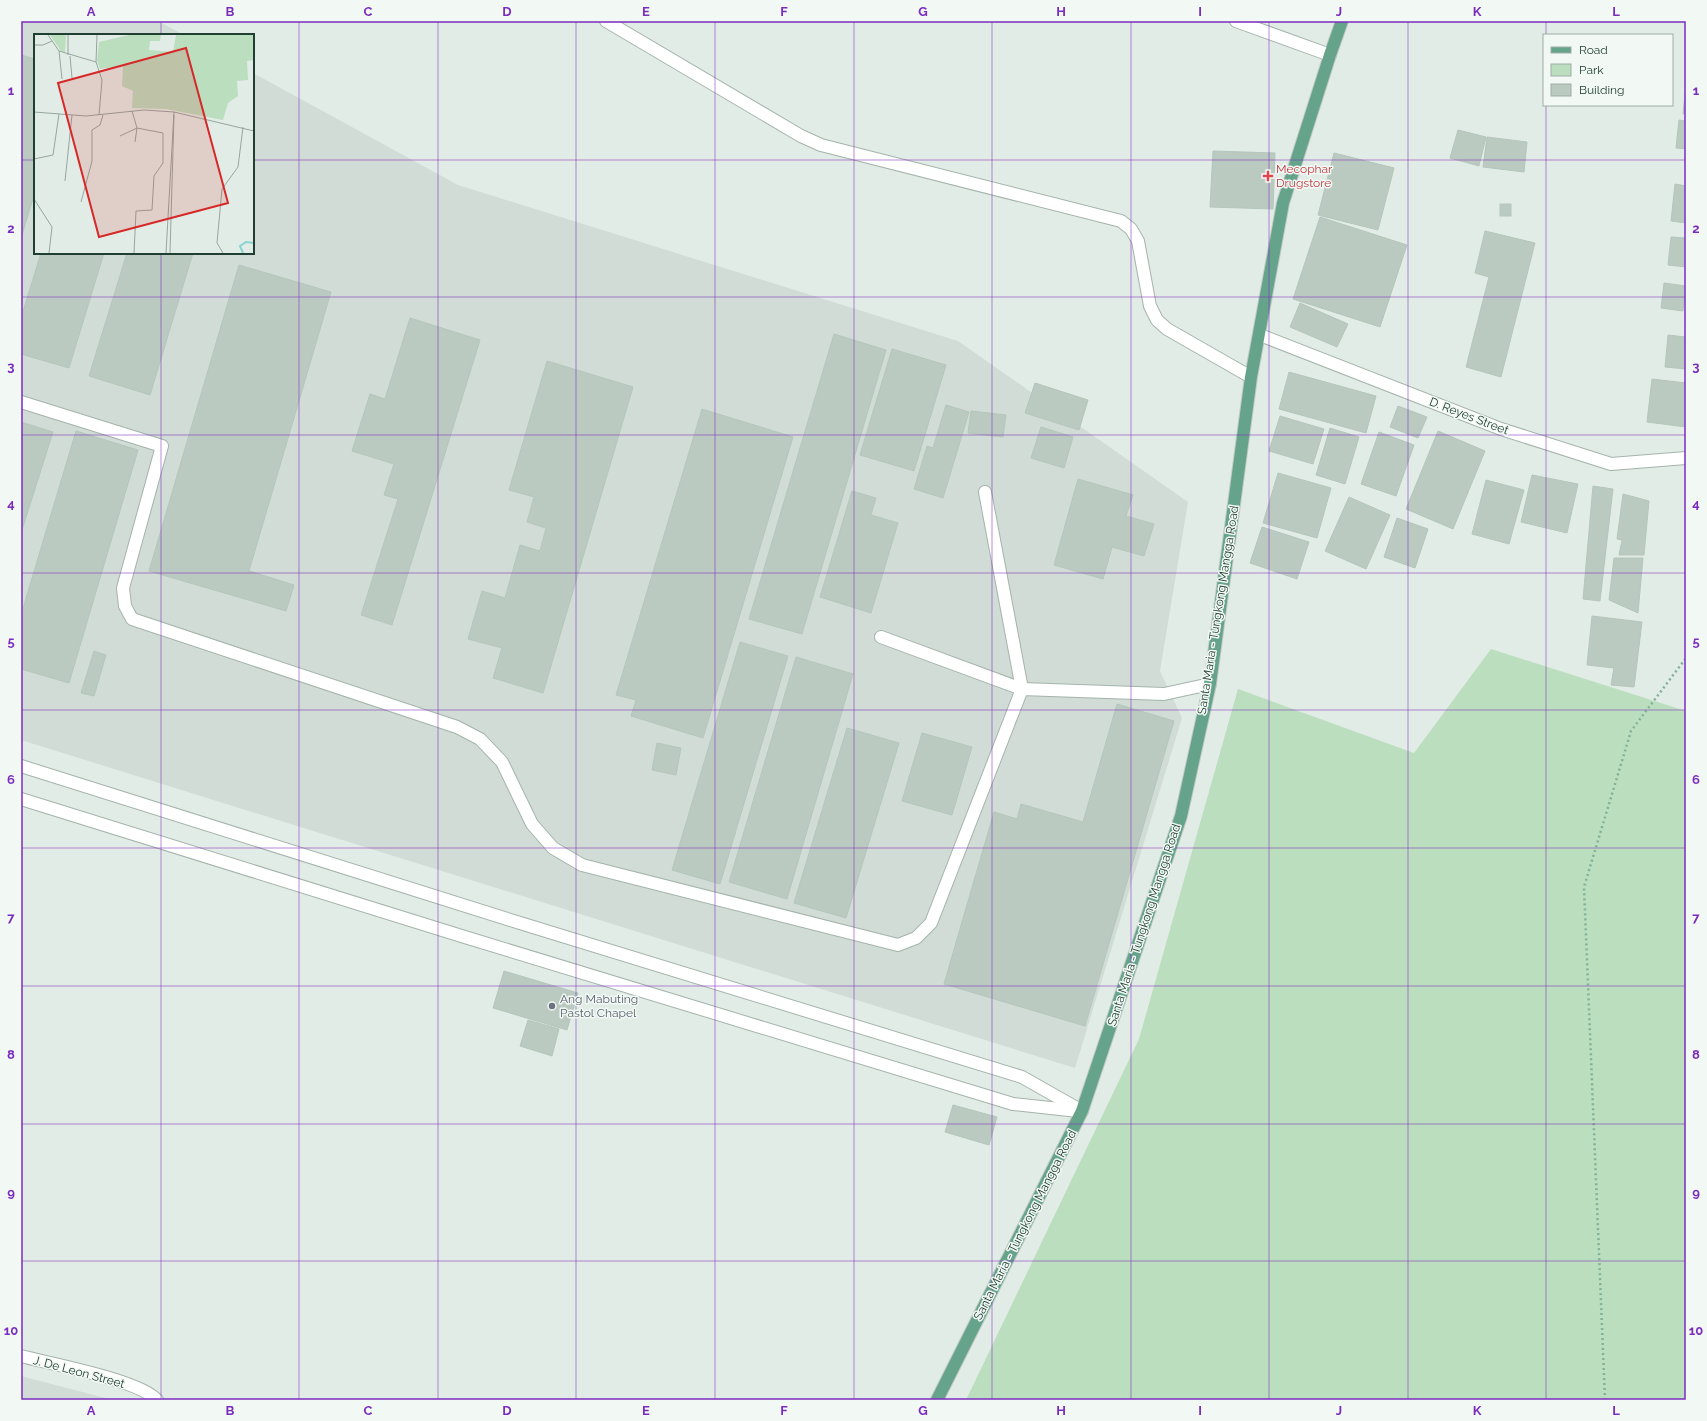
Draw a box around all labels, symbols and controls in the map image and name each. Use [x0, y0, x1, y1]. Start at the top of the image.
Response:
text: A [87, 4, 96, 19]
text: B [226, 4, 235, 19]
text: C [364, 4, 373, 19]
text: D [502, 4, 512, 19]
text: E [642, 4, 650, 19]
text: F [780, 4, 788, 19]
text: G [918, 4, 928, 19]
text: H [1056, 4, 1066, 19]
text: I [1198, 4, 1202, 19]
text: J [1336, 4, 1342, 19]
text: K [1473, 4, 1482, 19]
text: L [1612, 4, 1620, 19]
inset map [34, 34, 254, 254]
legend [1543, 34, 1673, 106]
text: Road [1579, 43, 1608, 57]
text: Park [1579, 63, 1604, 77]
text: 1 [8, 83, 15, 98]
text: Building [1579, 83, 1625, 97]
text: 1 [1693, 83, 1700, 98]
place label: Mecophar Drugstore [1276, 162, 1333, 190]
marker: Mecophar Drugstore [1263, 171, 1273, 181]
text: 2 [7, 221, 15, 236]
text: 2 [1692, 221, 1700, 236]
text: 3 [7, 359, 15, 374]
text: 3 [1692, 359, 1700, 374]
street label: D. Reyes Street [1427, 394, 1511, 438]
text: 4 [7, 496, 15, 511]
text: 4 [1692, 496, 1700, 511]
street label: Santa Maria - Tungkong Mangga Road [1195, 505, 1241, 715]
text: 5 [7, 634, 15, 649]
text: 5 [1692, 634, 1700, 649]
text: 6 [7, 772, 15, 787]
text: 6 [1692, 772, 1700, 787]
street label: Santa Maria - Tungkong Mangga Road [1105, 822, 1183, 1028]
text: 7 [7, 910, 15, 925]
text: 7 [1692, 910, 1700, 925]
place label: Ang Mabuting Pastol Chapel [560, 992, 638, 1020]
marker: Ang Mabuting Pastol Chapel [547, 1001, 557, 1011]
text: 8 [7, 1047, 15, 1062]
text: 8 [1692, 1047, 1700, 1062]
street label: Santa Maria - Tungkong Mangga Road [971, 1128, 1079, 1322]
text: 9 [7, 1185, 15, 1200]
text: 9 [1692, 1185, 1700, 1200]
text: 10 [4, 1323, 18, 1338]
text: 10 [1689, 1323, 1703, 1338]
street label: J. De Leon Street [32, 1353, 126, 1391]
text: A [87, 1403, 96, 1418]
text: B [226, 1403, 235, 1418]
text: C [364, 1403, 373, 1418]
text: D [502, 1403, 512, 1418]
text: E [642, 1403, 650, 1418]
text: F [780, 1403, 788, 1418]
text: G [918, 1403, 928, 1418]
text: H [1056, 1403, 1066, 1418]
text: I [1198, 1403, 1202, 1418]
text: J [1336, 1403, 1342, 1418]
text: K [1473, 1403, 1482, 1418]
text: L [1612, 1403, 1620, 1418]

